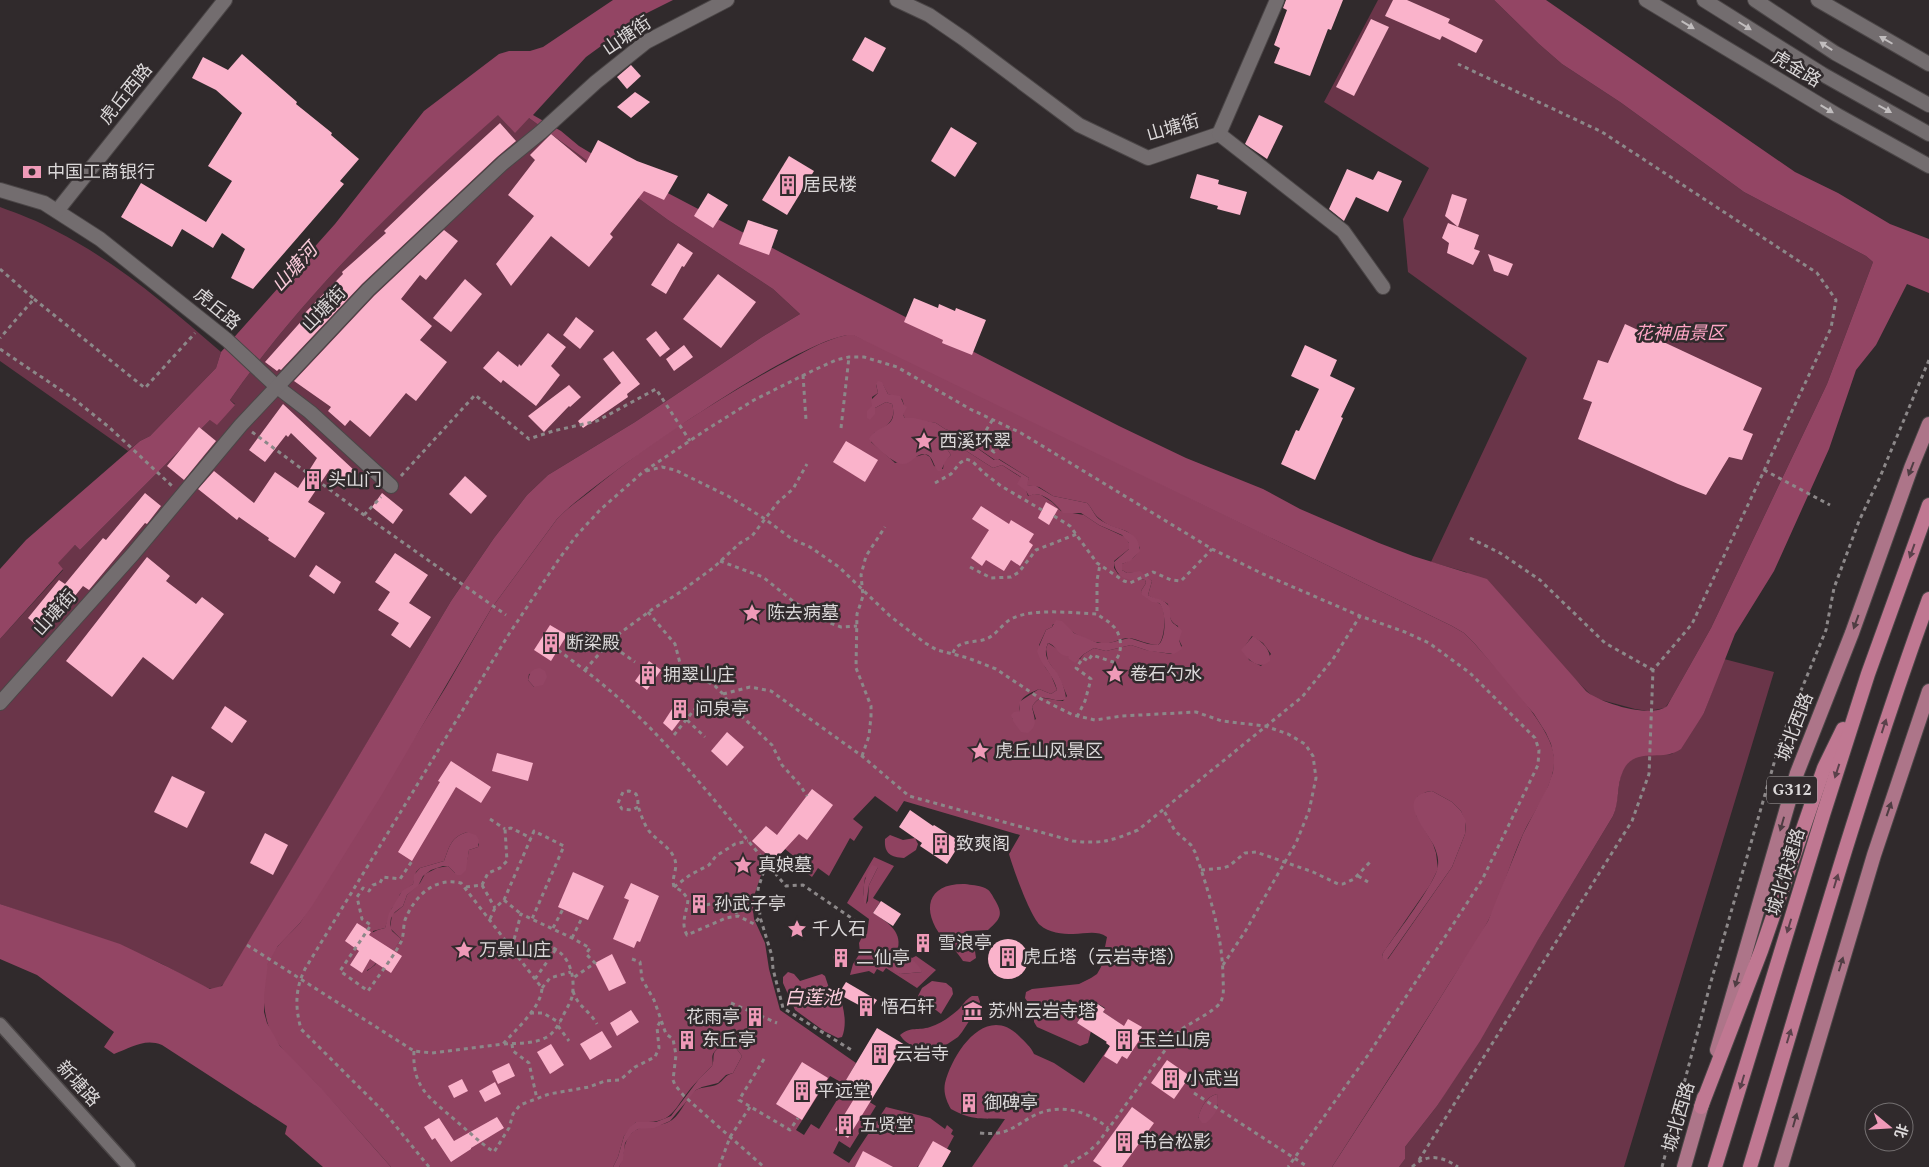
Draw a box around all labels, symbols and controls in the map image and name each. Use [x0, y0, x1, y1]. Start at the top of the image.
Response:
street label: 山塘街 [597, 10, 657, 62]
one-way arrow [1681, 21, 1695, 30]
one-way arrow [1739, 21, 1752, 31]
one-way arrow [1880, 35, 1893, 44]
one-way arrow [1819, 42, 1832, 51]
street label: 虎金路 [1766, 44, 1826, 94]
street label: 虎丘西路 [93, 58, 159, 130]
one-way arrow [1821, 105, 1834, 114]
one-way arrow [1878, 105, 1892, 114]
street label: 山塘街 [1143, 108, 1203, 148]
place label: 中国工商银行 [47, 159, 155, 186]
bank icon: 中国工商银行 [21, 161, 43, 183]
place label: 居民楼 [803, 172, 857, 199]
building icon: 居民楼 [777, 174, 799, 196]
water label: 山塘河 [265, 234, 328, 299]
street label: 山塘街 [296, 280, 352, 338]
street label: 虎丘路 [188, 281, 246, 337]
park label: 花神庙景区 [1635, 320, 1728, 347]
place label: 西溪环翠 [939, 428, 1011, 455]
place icon: 西溪环翠 [913, 430, 935, 452]
one-way arrow [1907, 462, 1915, 477]
place label: 头山门 [328, 467, 382, 494]
building icon: 头山门 [302, 469, 324, 491]
one-way arrow [1908, 544, 1916, 559]
street label: 山塘街 [27, 584, 83, 642]
place label: 陈去病墓 [767, 600, 839, 627]
place icon: 陈去病墓 [741, 602, 763, 624]
one-way arrow [1852, 615, 1860, 630]
place label: 断梁殿 [566, 630, 620, 657]
building icon: 断梁殿 [540, 632, 562, 654]
place label: 卷石勺水 [1130, 661, 1202, 688]
place label: 拥翠山庄 [663, 662, 735, 689]
place icon: 卷石勺水 [1104, 663, 1126, 685]
building icon: 拥翠山庄 [637, 664, 659, 686]
street label: 城北西路 [1769, 689, 1821, 765]
place label: 问泉亭 [695, 696, 749, 723]
building icon: 问泉亭 [669, 698, 691, 720]
one-way arrow [1881, 718, 1889, 733]
place label: 虎丘山风景区 [995, 738, 1103, 765]
place icon: 虎丘山风景区 [969, 740, 991, 762]
one-way arrow [1833, 764, 1841, 779]
road number: G312 [1767, 776, 1817, 804]
one-way arrow [1885, 801, 1893, 816]
one-way arrow [1778, 816, 1786, 831]
street label: 城北快速路 [1760, 825, 1812, 919]
place label: 致爽阁 [956, 831, 1010, 858]
building icon: 致爽阁 [930, 833, 952, 855]
place label: 真娘墓 [758, 852, 812, 879]
place icon: 真娘墓 [732, 854, 754, 876]
one-way arrow [1832, 873, 1840, 888]
place label: 孙武子亭 [714, 891, 786, 918]
building icon: 孙武子亭 [688, 893, 710, 915]
place label: 千人石 [812, 916, 866, 943]
place icon: 千人石 [786, 918, 808, 940]
one-way arrow [1785, 919, 1793, 934]
place label: 雪浪亭 [938, 930, 992, 957]
building icon: 雪浪亭 [912, 932, 934, 954]
place label: 万景山庄 [479, 937, 551, 964]
place icon: 万景山庄 [453, 939, 475, 961]
place label: 虎丘塔（云岩寺塔） [1023, 944, 1185, 971]
place label: 二仙亭 [856, 945, 910, 972]
building icon: 虎丘塔（云岩寺塔） [997, 946, 1019, 968]
building icon: 二仙亭 [830, 947, 852, 969]
one-way arrow [1838, 957, 1846, 972]
one-way arrow [1733, 972, 1741, 987]
water label: 白莲池 [784, 984, 843, 1013]
place label: 悟石轩 [881, 994, 935, 1021]
building icon: 悟石轩 [855, 996, 877, 1018]
place label: 苏州云岩寺塔 [988, 998, 1096, 1025]
museum icon: 苏州云岩寺塔 [962, 1000, 984, 1022]
place label: 花雨亭 [686, 1004, 740, 1031]
building icon: 花雨亭 [744, 1006, 766, 1028]
place label: 东丘亭 [702, 1027, 756, 1054]
place label: 玉兰山房 [1139, 1027, 1211, 1054]
building icon: 东丘亭 [676, 1029, 698, 1051]
building icon: 玉兰山房 [1113, 1029, 1135, 1051]
one-way arrow [1786, 1029, 1794, 1044]
place label: 云岩寺 [895, 1041, 949, 1068]
building icon: 云岩寺 [869, 1043, 891, 1065]
street label: 新塘路 [50, 1055, 106, 1113]
place label: 小武当 [1186, 1066, 1240, 1093]
building icon: 小武当 [1160, 1068, 1182, 1090]
one-way arrow [1737, 1074, 1745, 1089]
place label: 平远堂 [817, 1078, 871, 1105]
street label: 城北西路 [1656, 1079, 1702, 1155]
building icon: 平远堂 [791, 1080, 813, 1102]
place label: 御碑亭 [984, 1090, 1038, 1117]
building icon: 御碑亭 [958, 1092, 980, 1114]
north arrow [1864, 1102, 1914, 1152]
place label: 五贤堂 [860, 1112, 914, 1139]
one-way arrow [1791, 1113, 1799, 1128]
building icon: 五贤堂 [834, 1114, 856, 1136]
text: 北 [1889, 1121, 1913, 1141]
place label: 书台松影 [1139, 1129, 1211, 1156]
building icon: 书台松影 [1113, 1131, 1135, 1153]

